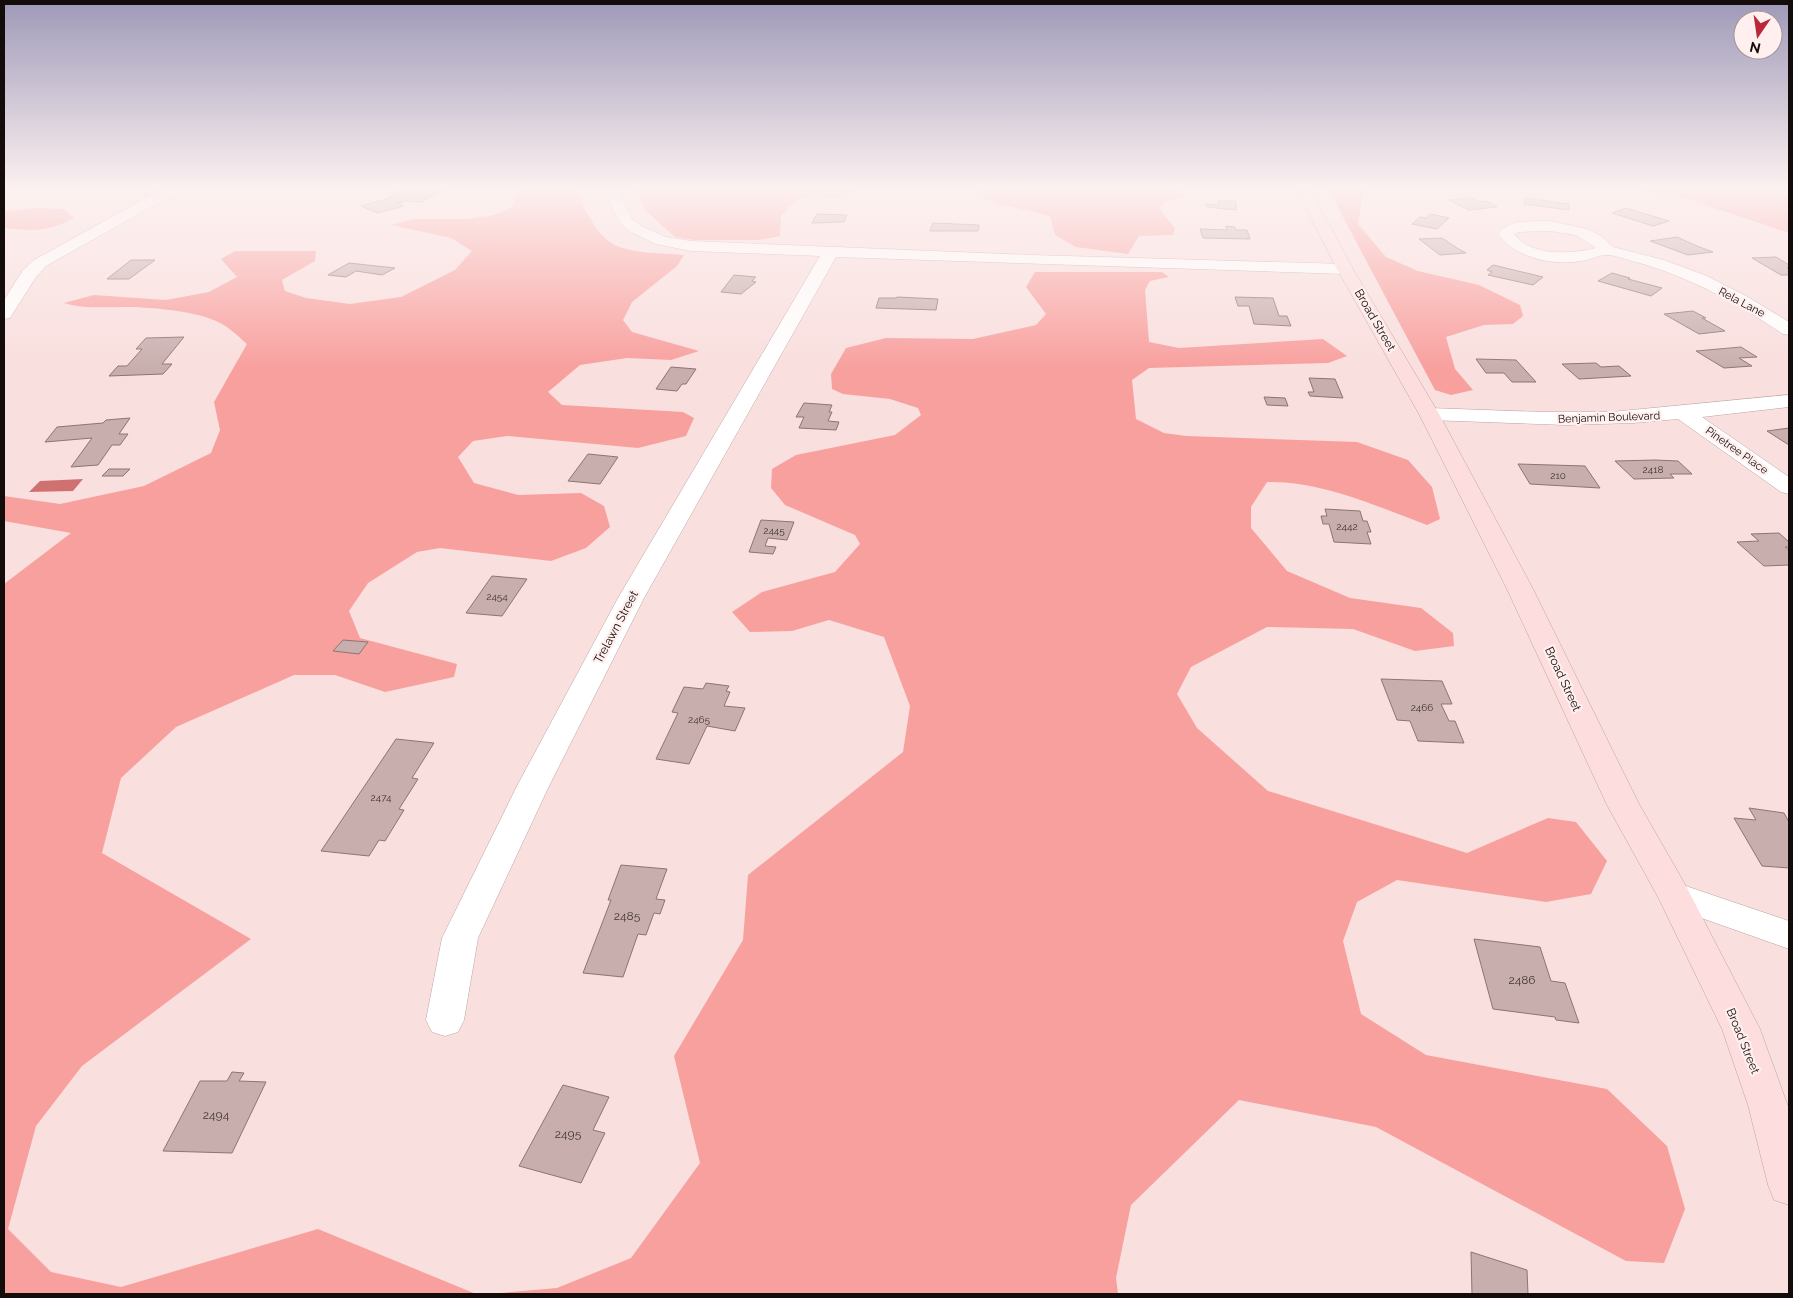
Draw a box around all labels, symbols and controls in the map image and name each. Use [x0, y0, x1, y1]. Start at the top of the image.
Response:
north arrow [1733, 10, 1783, 60]
text: N [1748, 39, 1762, 57]
street label: Rela Lane [1716, 285, 1768, 320]
street label: Broad Street [1352, 286, 1398, 354]
street label: Benjamin Boulevard [1558, 409, 1661, 426]
street label: Pinetree Place [1703, 424, 1771, 477]
house number: 2418 [1643, 464, 1664, 475]
house number: 210 [1550, 470, 1566, 481]
house number: 2442 [1336, 521, 1358, 532]
house number: 2445 [763, 525, 785, 536]
street label: Trelawn Street [591, 588, 641, 666]
house number: 2454 [486, 591, 508, 602]
street label: Broad Street [1542, 645, 1584, 713]
house number: 2466 [1411, 702, 1433, 713]
house number: 2465 [688, 714, 711, 725]
house number: 2474 [371, 792, 392, 803]
house number: 2485 [614, 909, 641, 923]
house number: 2486 [1508, 973, 1536, 987]
street label: Broad Street [1723, 1006, 1763, 1076]
house number: 2494 [203, 1108, 230, 1122]
house number: 2495 [555, 1127, 582, 1141]

